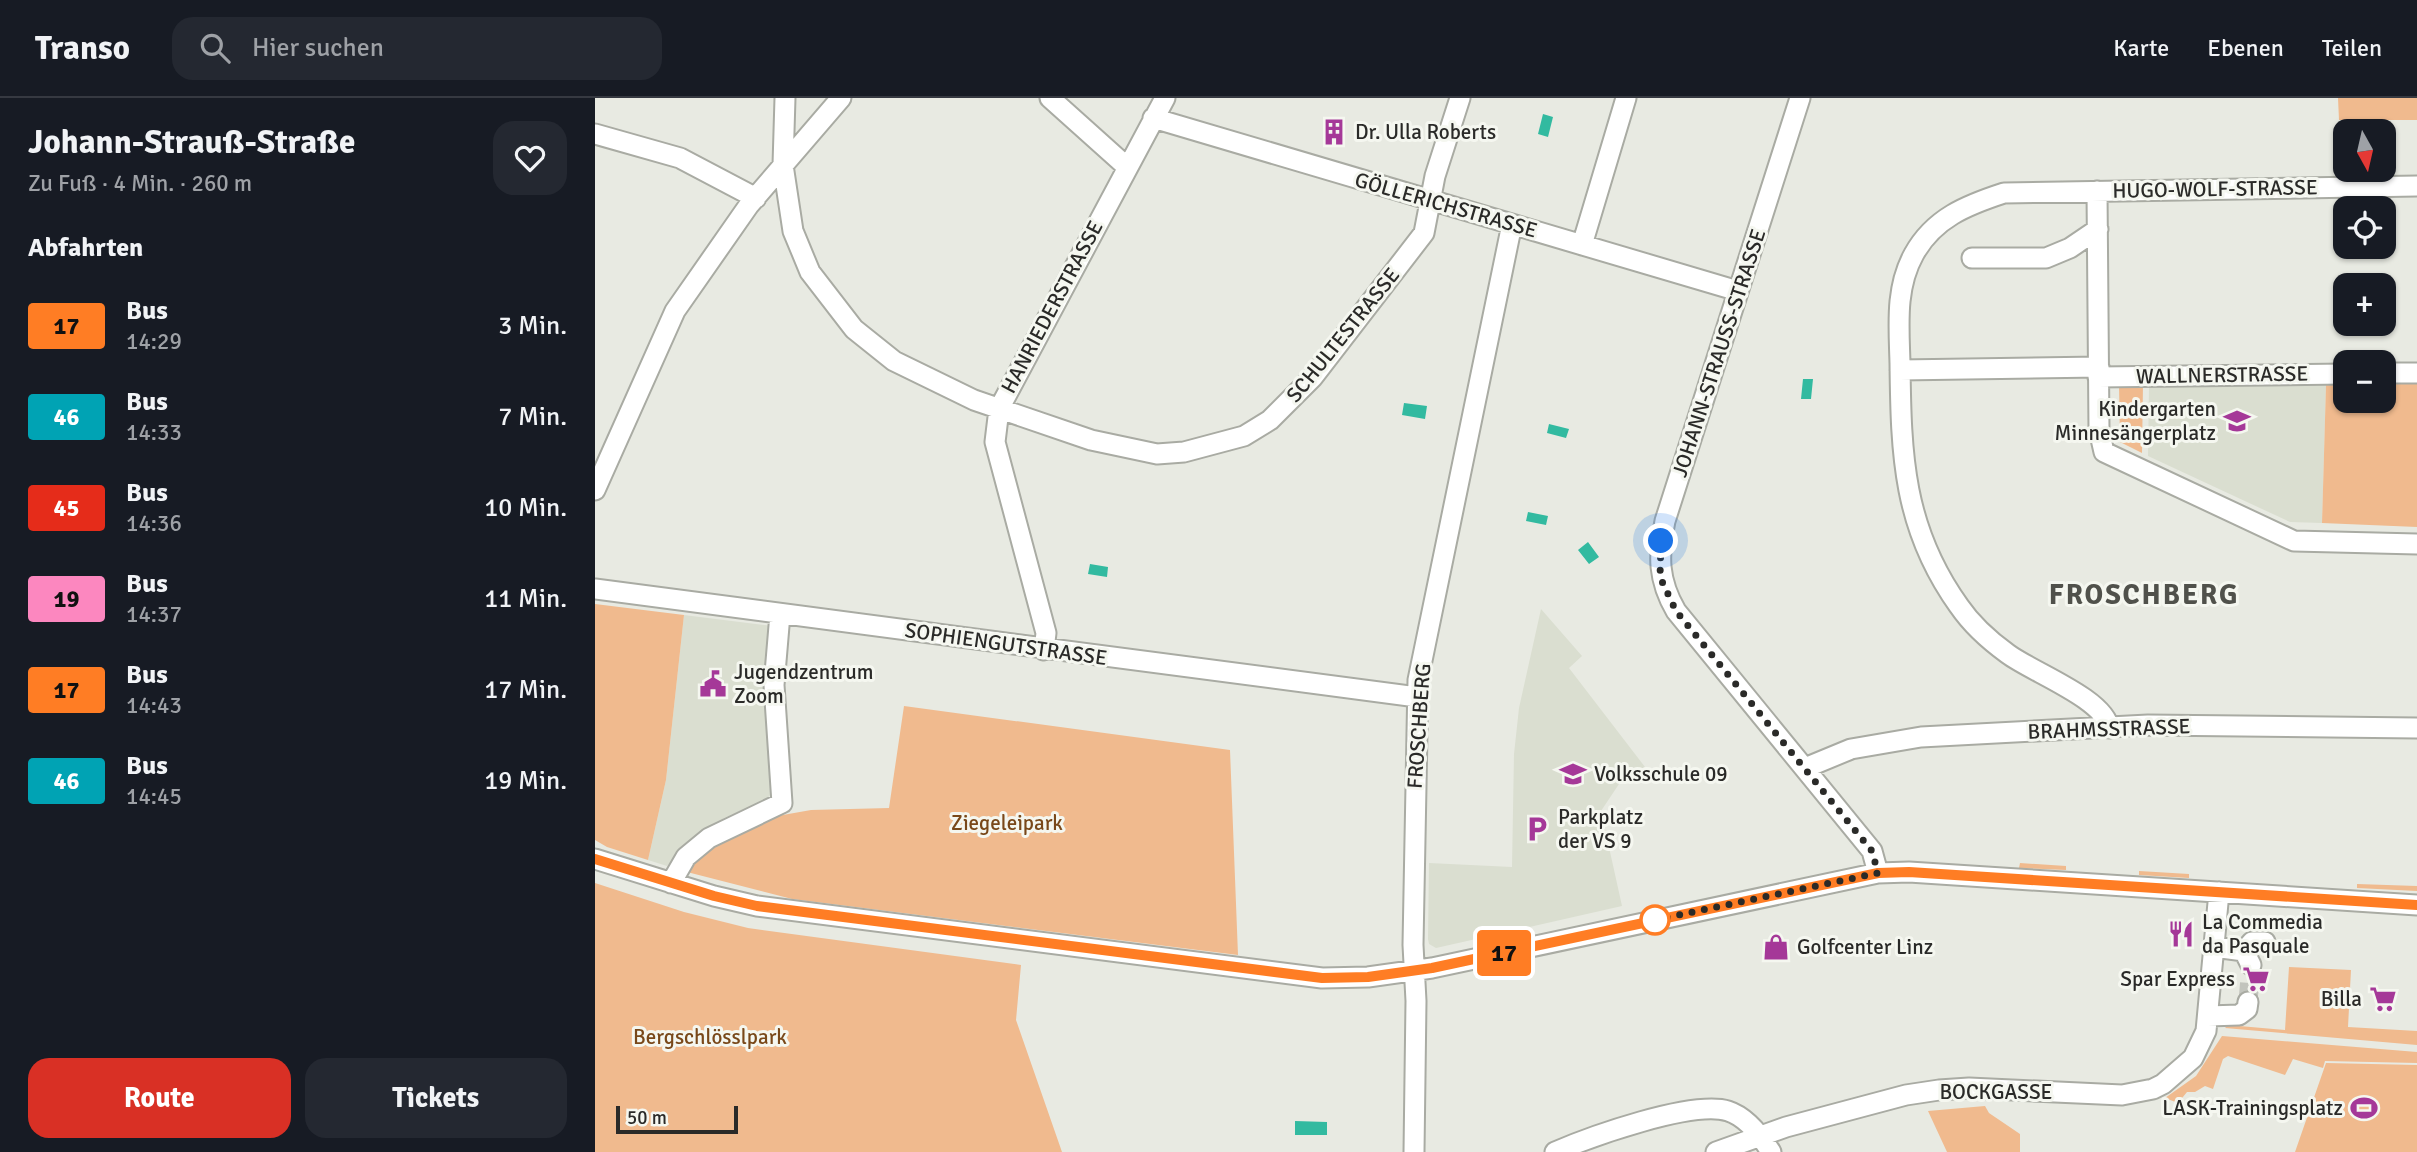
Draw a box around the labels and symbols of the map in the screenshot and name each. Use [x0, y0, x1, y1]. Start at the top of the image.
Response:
building icon: Dr. Ulla Roberts [1319, 117, 1349, 147]
place label: Dr. Ulla Roberts [1355, 119, 1496, 145]
north arrow [2333, 119, 2396, 182]
street label: GÖLLERICHSTRASSE [1352, 167, 1540, 243]
street label: HUGO-WOLF-STRASSE [2112, 174, 2318, 204]
street label: HANRIEDERSTRASSE [995, 216, 1109, 398]
street label: JOHANN-STRAUSS-STRASSE [1667, 226, 1771, 480]
street label: SCHULTESTRASSE [1281, 263, 1405, 407]
street label: WALLNERSTRASSE [2136, 360, 2308, 390]
place label: Kindergarten Minnesängerplatz [2055, 396, 2216, 446]
school or university icon: Kindergarten Minnesängerplatz [2222, 406, 2252, 436]
your location [1643, 523, 1678, 558]
district label: FROSCHBERG [2049, 578, 2239, 612]
street label: SOPHIENGUTSTRASSE [903, 617, 1109, 671]
place label: Jugendzentrum Zoom [734, 659, 873, 709]
street label: FROSCHBERG [1402, 662, 1436, 790]
public building icon: Jugendzentrum Zoom [698, 669, 728, 699]
street label: BRAHMSSTRASSE [2027, 713, 2191, 745]
school or university icon: Volksschule 09 [1558, 759, 1588, 789]
place label: Volksschule 09 [1594, 761, 1728, 787]
place label: Parkplatz der VS 9 [1558, 804, 1643, 854]
park label: Ziegeleipark [951, 810, 1063, 836]
parking icon: Parkplatz der VS 9 [1522, 814, 1552, 844]
unlabelled marker [1640, 905, 1670, 935]
place label: La Commedia da Pasquale [2202, 909, 2323, 959]
restaurant icon: La Commedia da Pasquale [2166, 919, 2196, 949]
line badge: 17 [1473, 930, 1535, 976]
shop icon: Golfcenter Linz [1761, 932, 1791, 962]
place label: Golfcenter Linz [1797, 934, 1933, 960]
supermarket icon: Spar Express [2241, 964, 2271, 994]
place label: Spar Express [2120, 966, 2235, 992]
supermarket icon: Billa [2368, 984, 2398, 1014]
place label: Billa [2321, 986, 2362, 1012]
park label: Bergschlösslpark [633, 1024, 787, 1050]
street label: BOCKGASSE [1940, 1079, 2052, 1105]
sports icon: LASK-Trainingsplatz [2349, 1093, 2379, 1123]
place label: LASK-Trainingsplatz [2162, 1095, 2343, 1121]
scale bar [616, 1103, 739, 1135]

